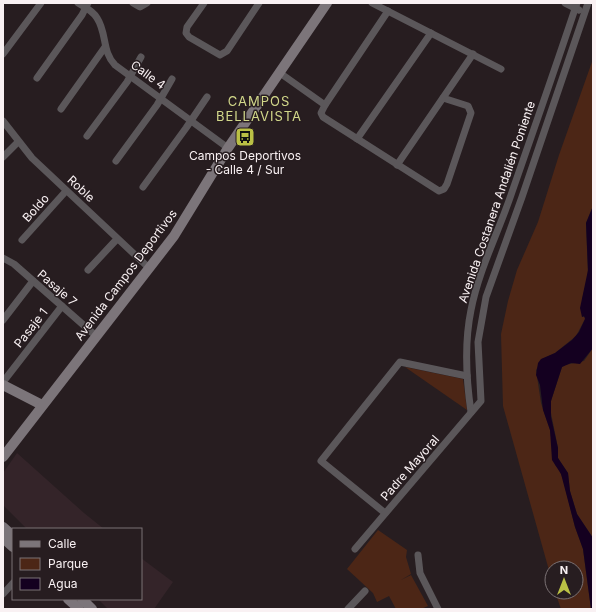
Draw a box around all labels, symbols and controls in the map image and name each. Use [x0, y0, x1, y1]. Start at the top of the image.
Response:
street label: Calle 4 [128, 57, 169, 92]
district label: CAMPOS BELLAVISTA [216, 93, 302, 124]
street label: Avenida Costanera Andalién Poniente [455, 99, 538, 305]
bus stop icon: Campos Deportivos - Calle 4 / Sur [234, 126, 256, 148]
place label: Campos Deportivos - Calle 4 / Sur [189, 148, 301, 177]
street label: Roble [65, 172, 98, 205]
street label: Boldo [19, 191, 52, 225]
street label: Avenida Campos Deportivos [71, 206, 180, 343]
street label: Pasaje 7 [34, 266, 80, 309]
street label: Pasaje 1 [11, 305, 51, 350]
street label: Padre Mayoral [377, 432, 442, 503]
legend [12, 528, 142, 600]
text: Calle [48, 536, 76, 551]
text: Parque [48, 556, 88, 571]
north arrow [544, 560, 584, 600]
text: N [560, 563, 568, 577]
text: Agua [48, 576, 77, 591]

